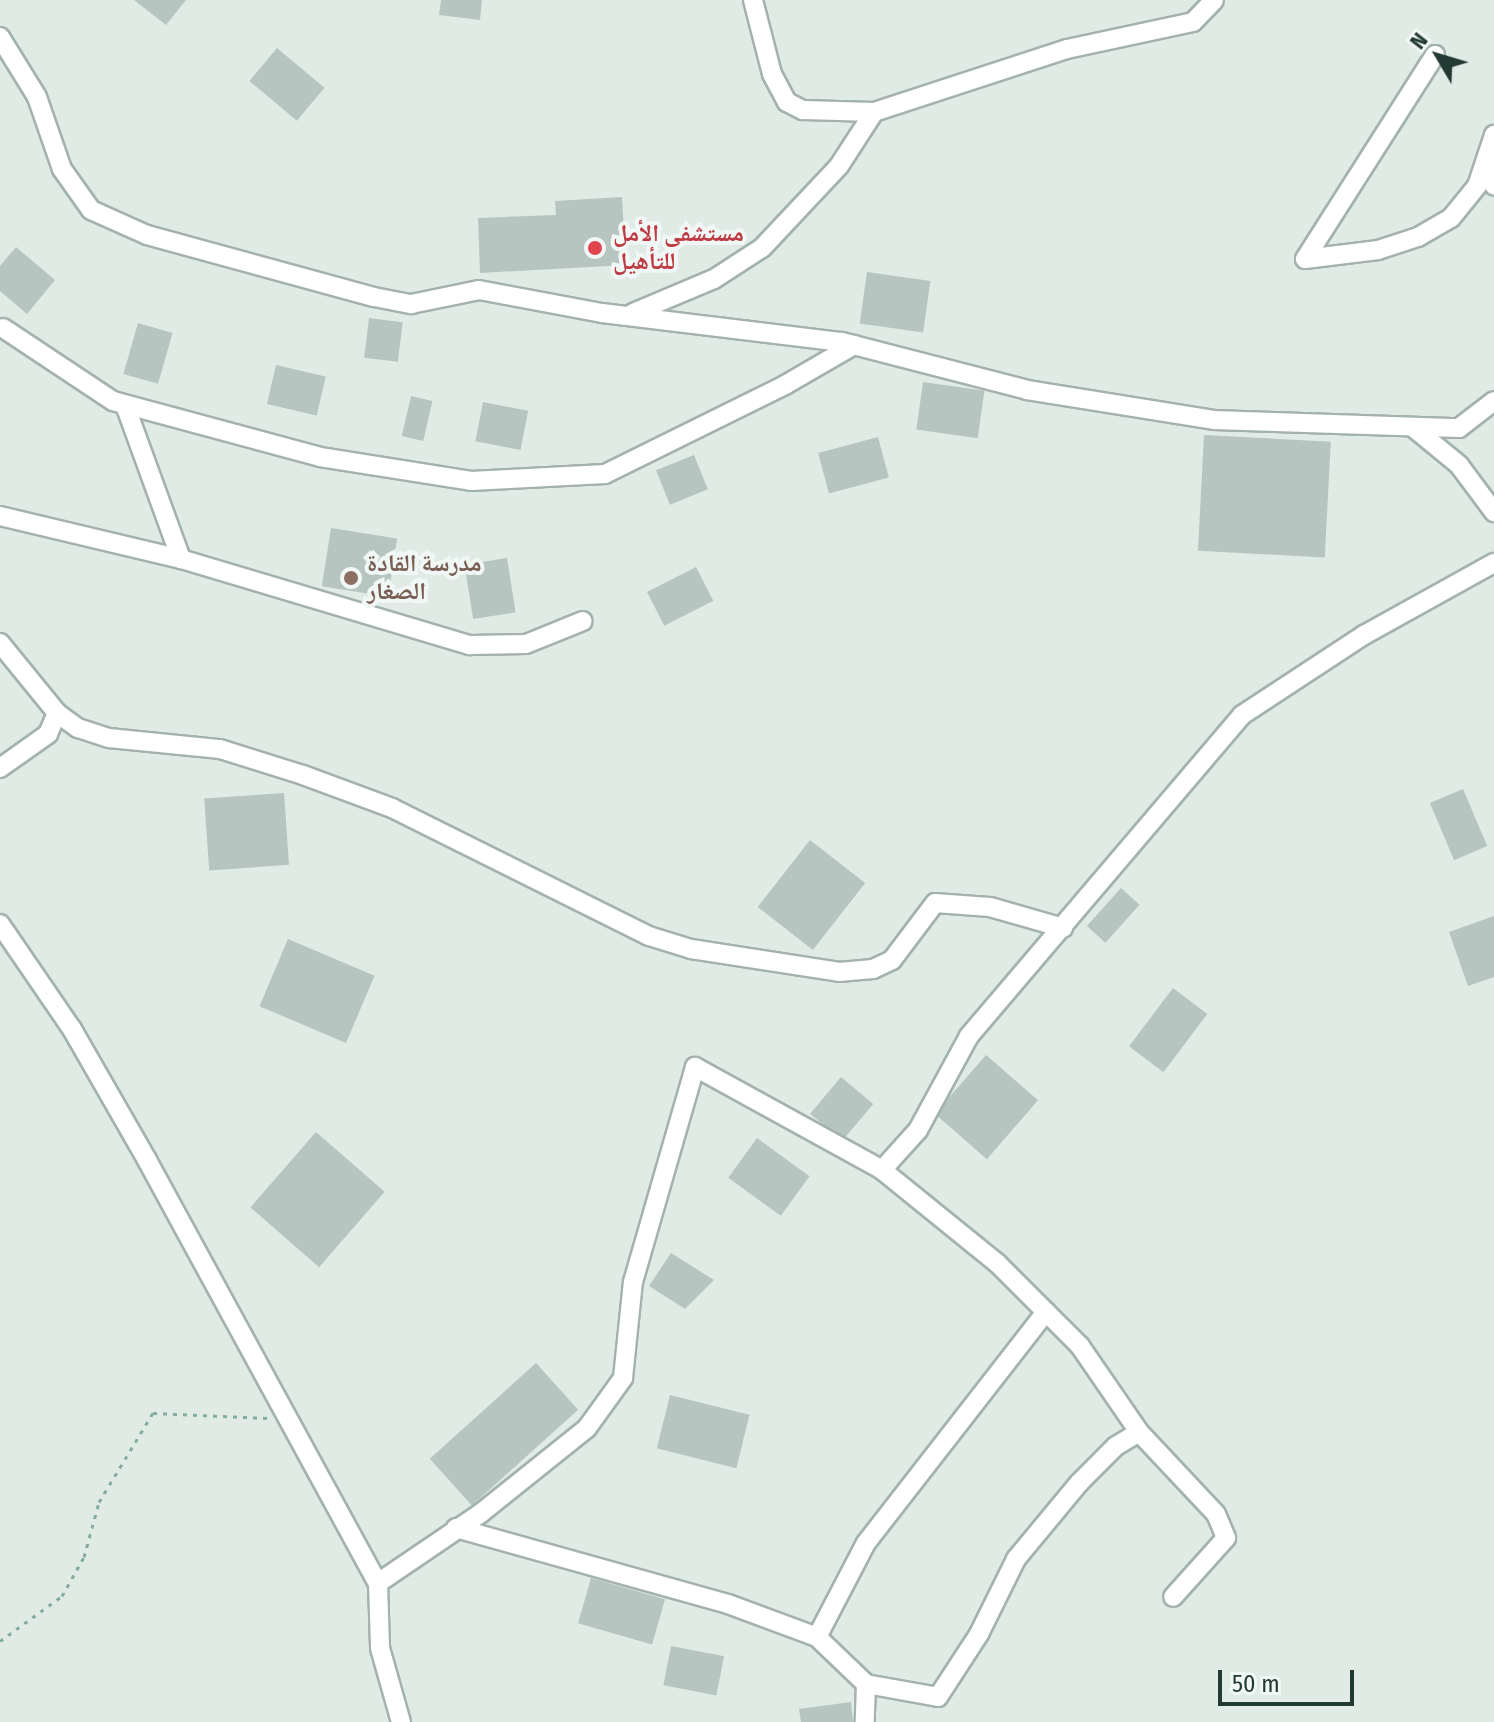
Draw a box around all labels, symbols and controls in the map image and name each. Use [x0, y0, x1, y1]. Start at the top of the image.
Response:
north arrow [1398, 16, 1478, 96]
text: N [1404, 27, 1433, 54]
place label: مستشفى الأمل للتأهيل [613, 220, 744, 276]
marker: مستشفى الأمل للتأهيل [584, 237, 606, 259]
place label: مدرسة القادة الصغار [367, 550, 481, 606]
marker: مدرسة القادة الصغار [342, 569, 360, 587]
scale bar [1222, 1654, 1358, 1704]
text: 50 m [1232, 1670, 1280, 1698]

